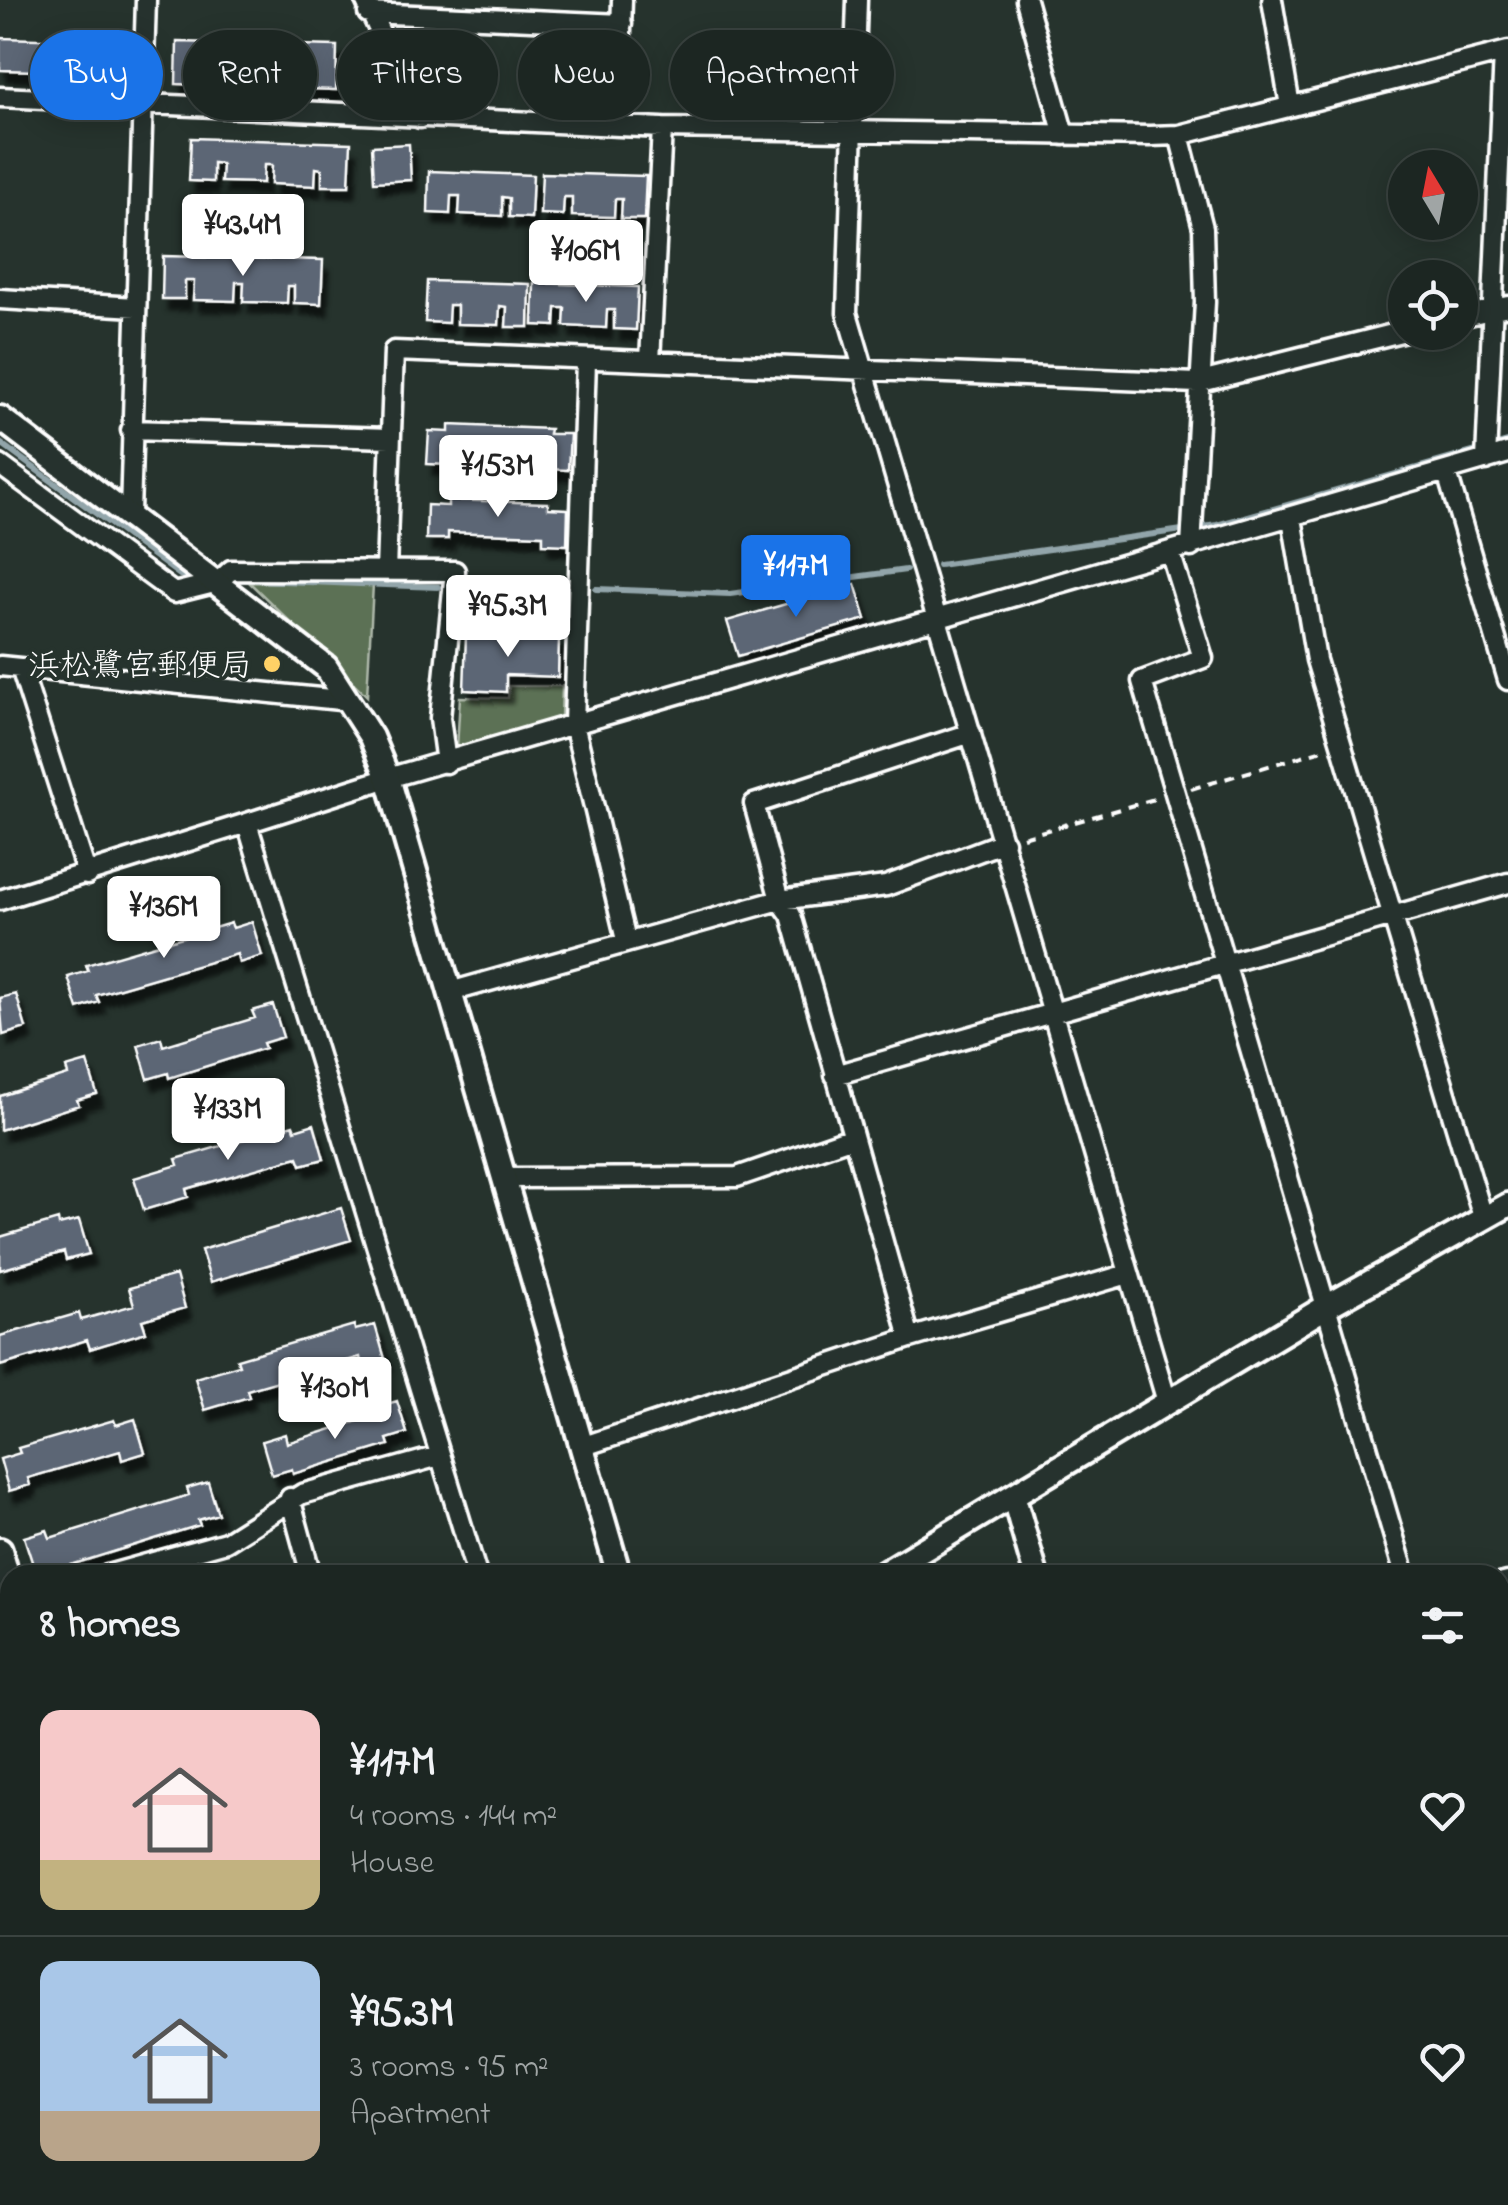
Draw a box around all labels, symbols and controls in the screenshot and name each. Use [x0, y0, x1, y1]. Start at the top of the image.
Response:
chip: Buy [30, 30, 163, 120]
chip: Rent [183, 30, 317, 120]
chip: Filters [337, 30, 498, 120]
chip: New [518, 30, 650, 120]
chip: Apartment [670, 30, 894, 120]
north arrow [1388, 150, 1478, 240]
map controls [1388, 150, 1478, 350]
pin: ¥43.4M [162, 194, 324, 279]
text: ¥43.4M [204, 203, 282, 250]
pin: ¥106M [516, 220, 656, 305]
text: ¥106M [551, 229, 621, 276]
button: locate [1388, 260, 1478, 350]
pin: ¥153M [428, 435, 568, 520]
text: ¥153M [461, 444, 535, 491]
pin: ¥117M [726, 535, 866, 620]
text: ¥117M [763, 544, 829, 591]
pin: ¥95.3M [427, 575, 589, 660]
text: ¥95.3M [468, 584, 548, 631]
place label: 浜松鷺宮郵便局 [28, 644, 252, 691]
marker: 浜松鷺宮郵便局 [261, 653, 283, 675]
pin: ¥136M [94, 876, 234, 961]
text: ¥136M [129, 885, 199, 932]
pin: ¥133M [158, 1078, 298, 1163]
text: ¥133M [194, 1087, 262, 1134]
pin: ¥130M [265, 1357, 405, 1442]
text: ¥130M [300, 1366, 370, 1413]
text: 8 homes [40, 1595, 181, 1656]
icon: filters [1415, 1598, 1470, 1653]
text: ¥117M [350, 1733, 436, 1794]
icon: home [120, 1750, 240, 1870]
icon: heart [1415, 1783, 1470, 1838]
text: 4 rooms · 144 m² [350, 1794, 557, 1841]
text: House [350, 1841, 434, 1888]
text: ¥95.3M [350, 1984, 454, 2045]
icon: home [120, 2001, 240, 2121]
icon: heart [1415, 2034, 1470, 2089]
text: 3 rooms · 95 m² [350, 2045, 549, 2092]
text: Apartment [350, 2092, 491, 2139]

